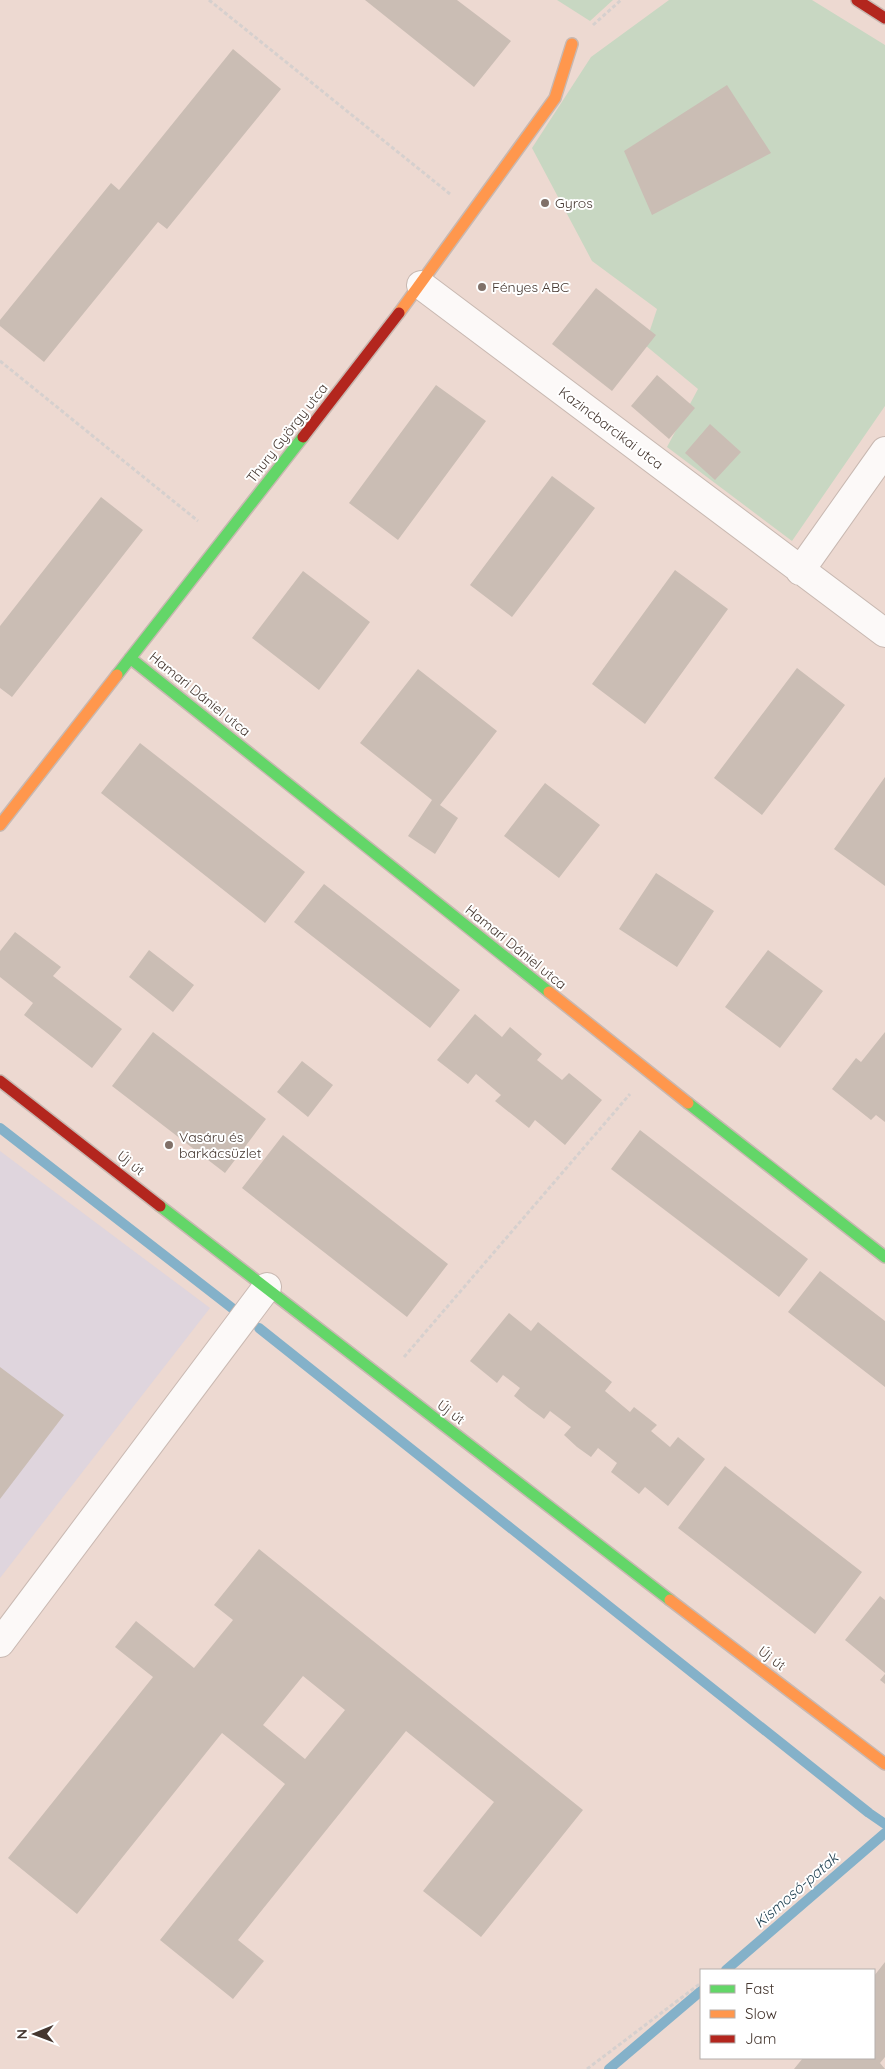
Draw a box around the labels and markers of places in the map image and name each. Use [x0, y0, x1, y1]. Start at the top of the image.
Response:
place label: Gyros [555, 194, 593, 212]
marker: Gyros [539, 197, 551, 209]
place label: Fényes ABC [492, 278, 569, 296]
marker: Fényes ABC [476, 281, 488, 293]
place label: Vasáru és barkácsüzlet [179, 1128, 262, 1162]
marker: Vasáru és barkácsüzlet [163, 1139, 175, 1151]

